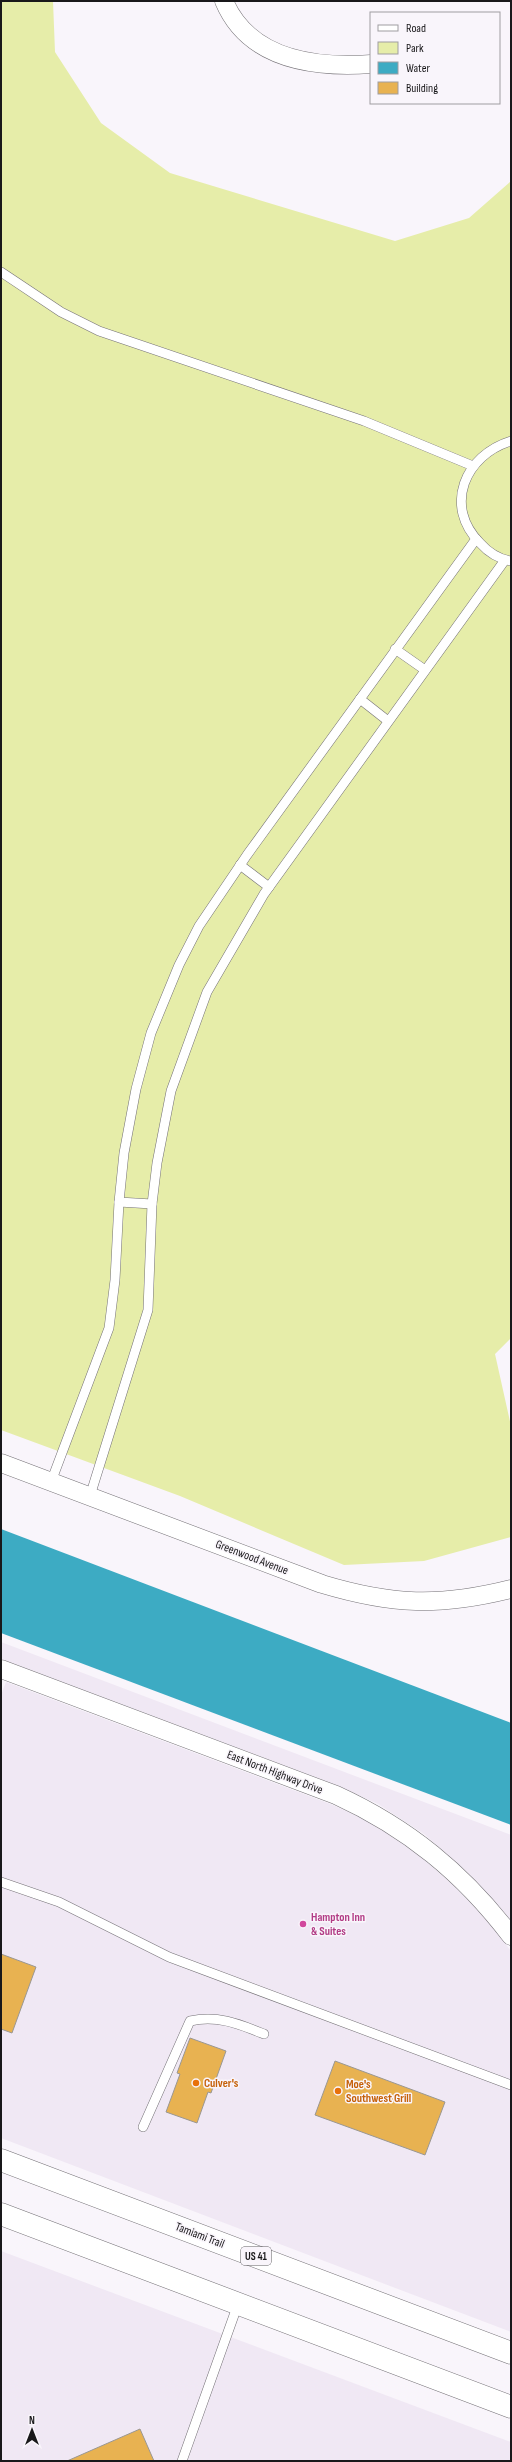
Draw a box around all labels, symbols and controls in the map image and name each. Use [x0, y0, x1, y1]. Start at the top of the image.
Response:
legend [370, 12, 500, 104]
text: Road [406, 21, 426, 36]
text: Park [406, 41, 424, 56]
text: Water [406, 61, 430, 76]
text: Building [406, 81, 438, 96]
street label: Greenwood Avenue [213, 1537, 291, 1578]
street label: East North Highway Drive [225, 1747, 325, 1798]
place label: Hampton Inn & Suites [311, 1910, 365, 1939]
marker: Hampton Inn & Suites [298, 1919, 308, 1929]
place label: Culver's [204, 2076, 239, 2091]
place label: Moe's Southwest Grill [346, 2077, 411, 2106]
marker: Culver's [191, 2078, 201, 2088]
marker: Moe's Southwest Grill [333, 2086, 343, 2096]
street label: Tamiami Trail [173, 2219, 227, 2252]
road number: US 41 [241, 2247, 271, 2265]
north arrow [12, 2410, 52, 2450]
text: N [29, 2414, 35, 2427]

